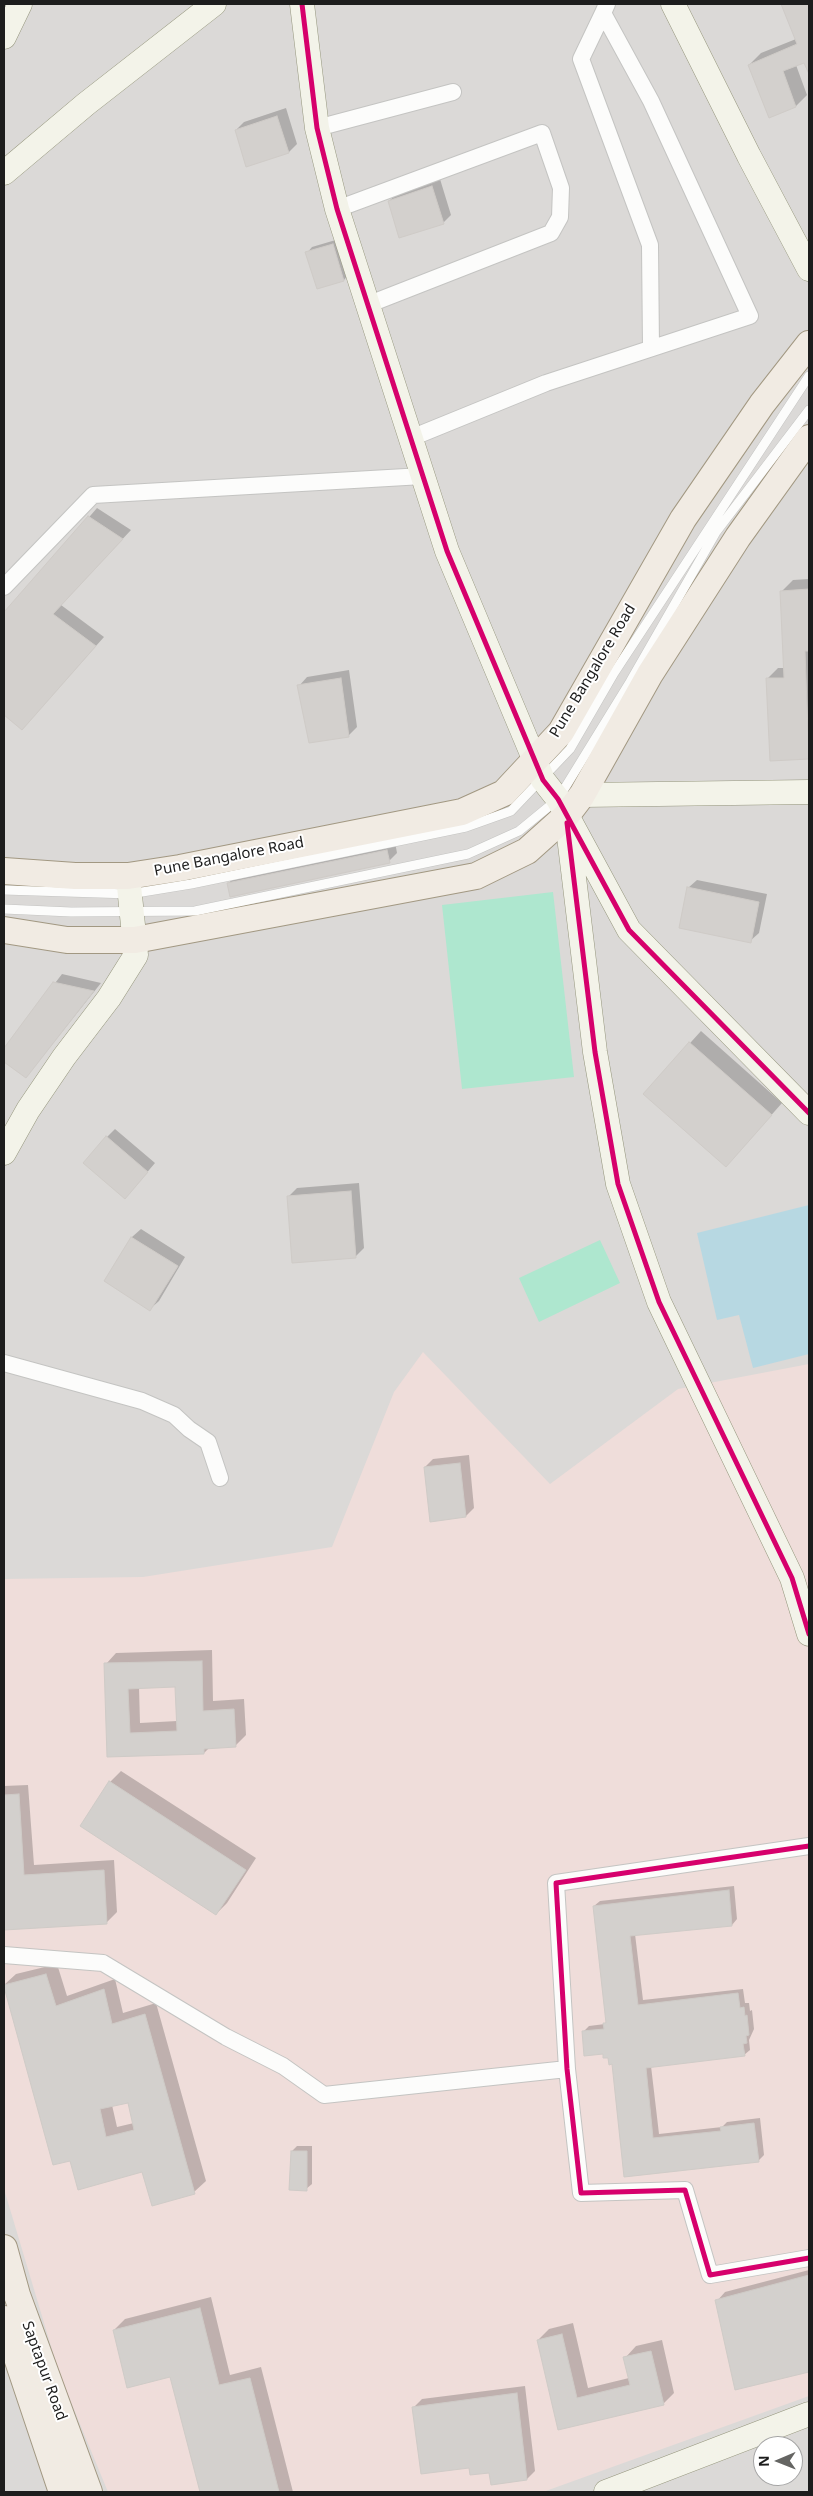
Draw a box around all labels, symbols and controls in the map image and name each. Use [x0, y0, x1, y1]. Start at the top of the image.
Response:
street label: Pune Bangalore Road [546, 601, 640, 741]
street label: Pune Bangalore Road [153, 834, 305, 880]
street label: Saptapur Road [18, 2319, 70, 2423]
north arrow [753, 2436, 803, 2486]
text: N [754, 2455, 773, 2467]

